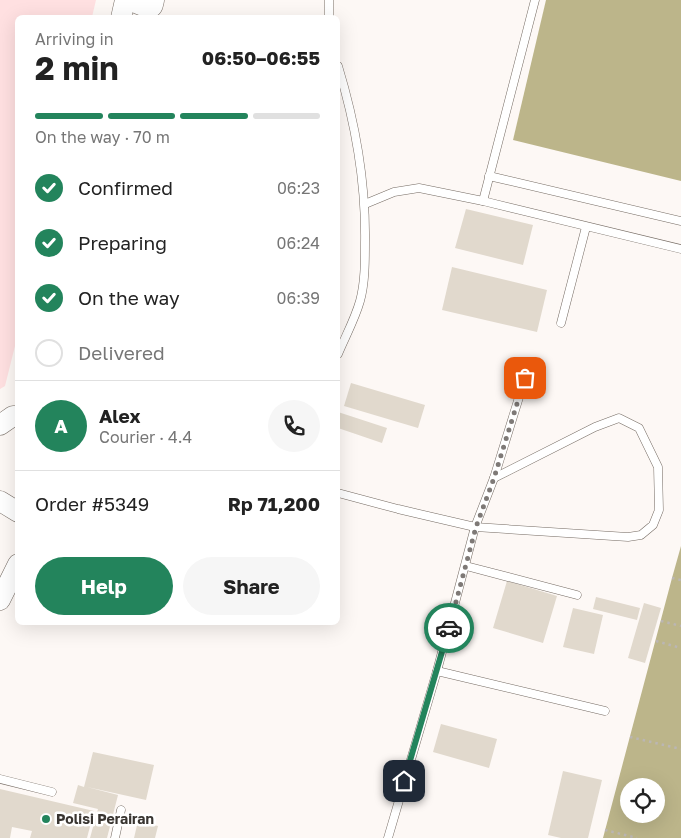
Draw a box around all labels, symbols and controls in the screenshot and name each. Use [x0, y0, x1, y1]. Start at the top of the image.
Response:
text: Arriving in [35, 29, 114, 49]
text: 06:50–06:55 [202, 46, 320, 69]
text: 2 min [35, 49, 119, 87]
text: On the way · 70 m [35, 127, 170, 147]
icon: check [35, 174, 63, 202]
text: Confirmed [78, 176, 173, 199]
text: 06:23 [277, 178, 320, 198]
icon: check [35, 229, 63, 257]
text: Preparing [78, 231, 167, 254]
text: 06:24 [277, 233, 320, 253]
icon: check [35, 284, 63, 312]
text: On the way [78, 286, 180, 309]
text: 06:39 [277, 288, 320, 308]
text: Delivered [78, 341, 165, 364]
pin [504, 357, 546, 399]
icon: bag [511, 364, 539, 392]
button: phone [268, 400, 320, 452]
text: Alex [99, 404, 140, 427]
text: A [54, 414, 68, 437]
text: Courier · 4.4 [99, 427, 192, 447]
text: Order #5349 [35, 492, 149, 515]
text: Rp 71,200 [228, 492, 320, 515]
button: Help [35, 557, 173, 615]
button: Share [183, 557, 320, 615]
courier [424, 603, 474, 653]
icon: car [435, 614, 463, 642]
pin [383, 760, 425, 802]
icon: home [390, 767, 418, 795]
map controls [620, 778, 665, 823]
button: locate [620, 778, 665, 823]
place label: Polisi Perairan [56, 810, 154, 827]
marker: Polisi Perairan [40, 813, 52, 825]

